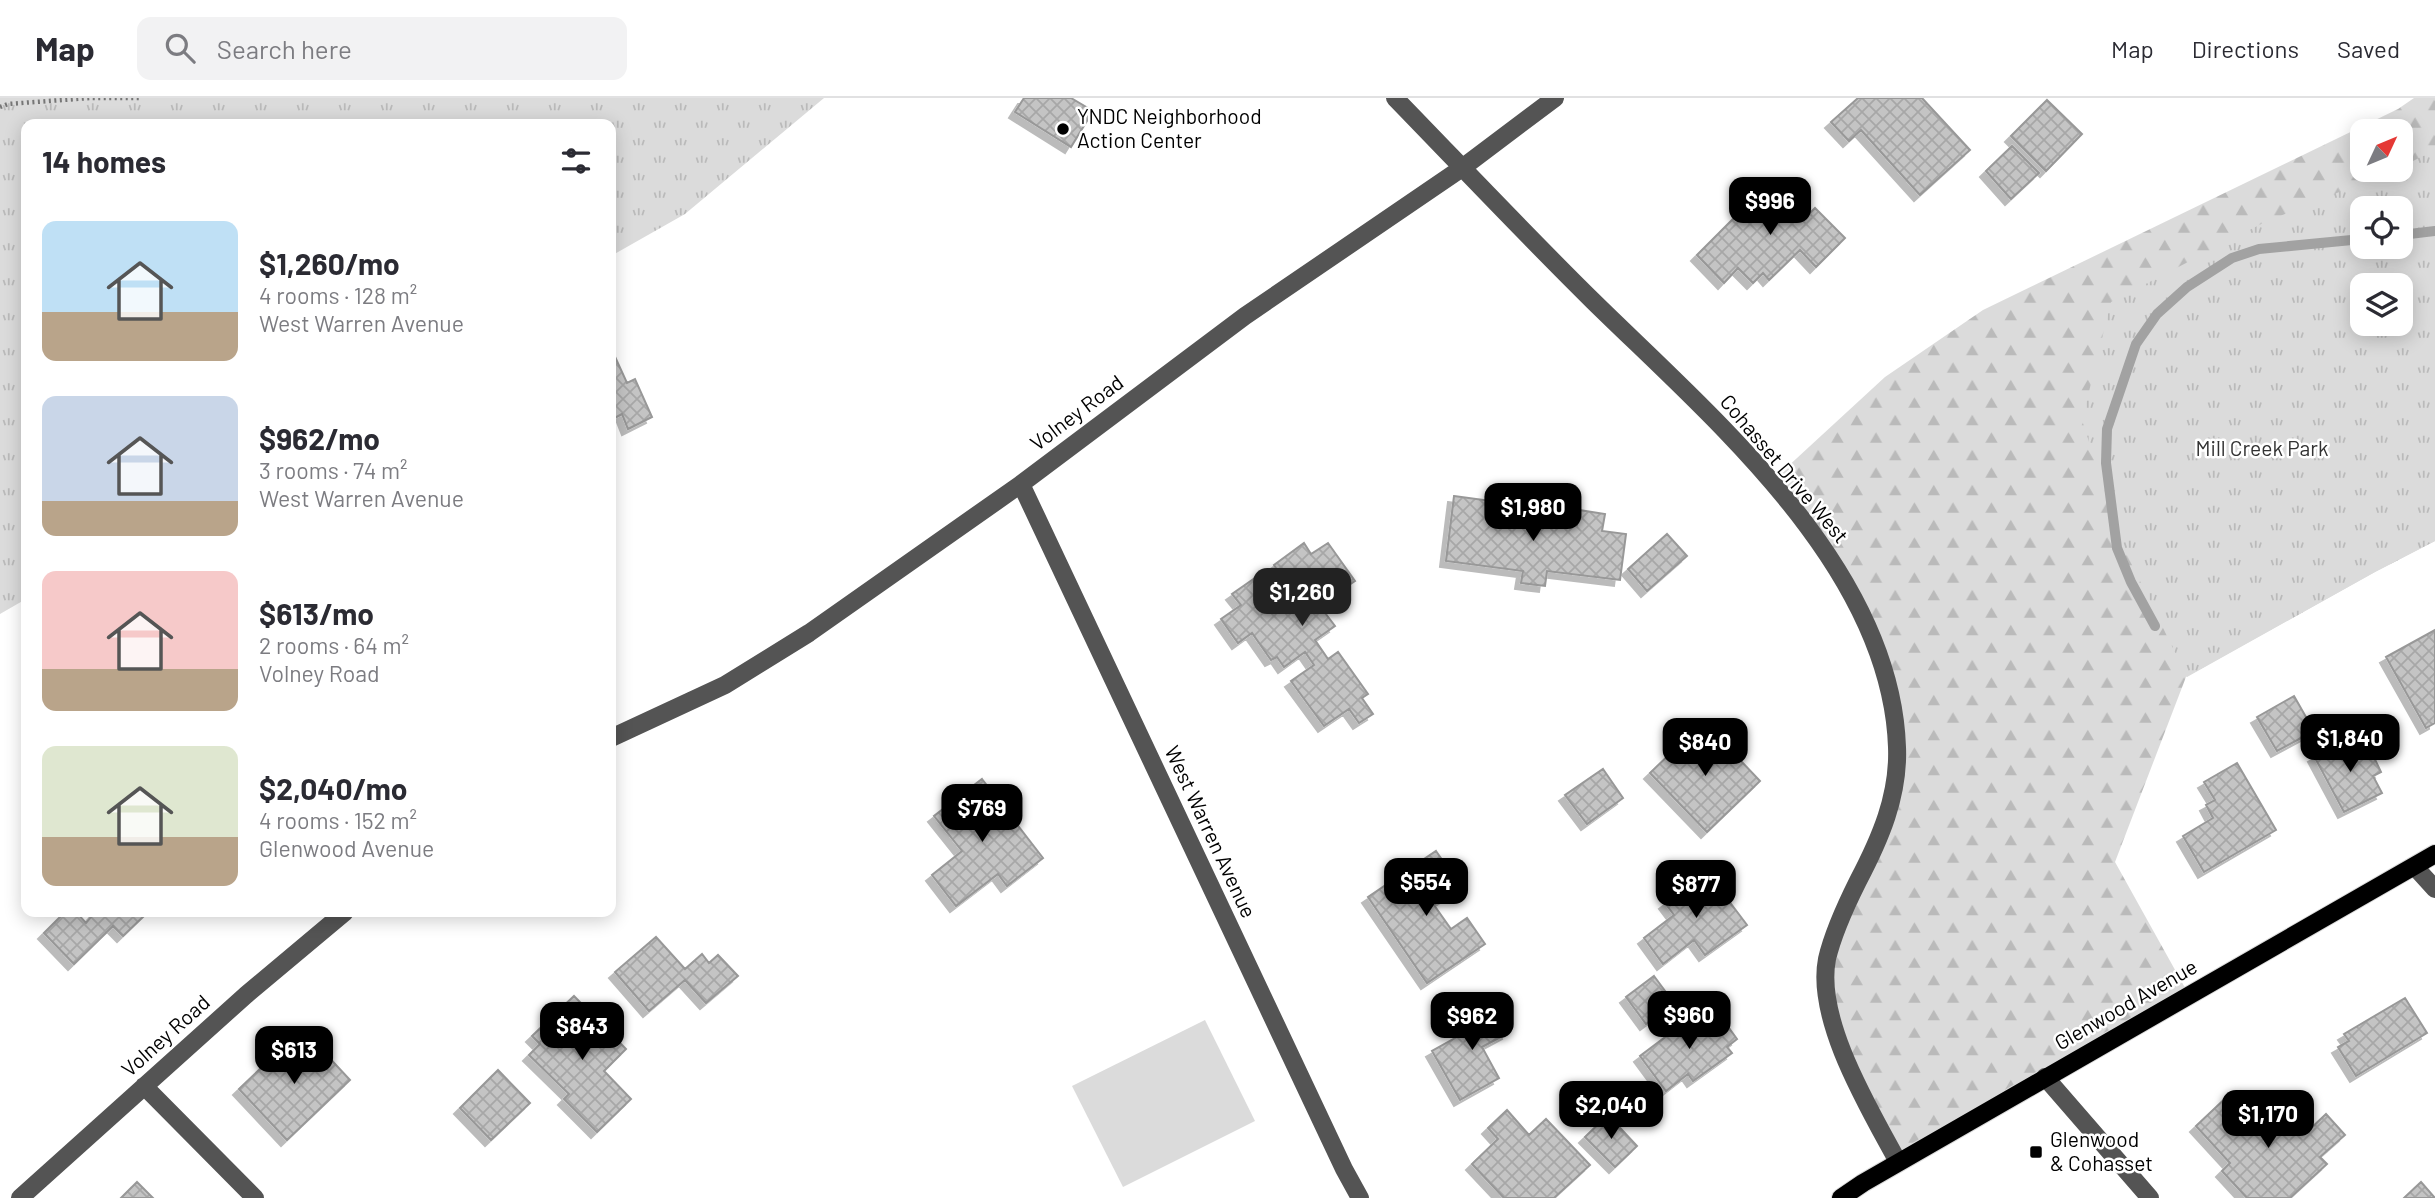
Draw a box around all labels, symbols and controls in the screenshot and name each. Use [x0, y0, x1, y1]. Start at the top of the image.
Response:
search box [137, 17, 627, 80]
text: Map [35, 28, 95, 68]
icon: search [161, 29, 199, 67]
text: Search here [217, 33, 352, 64]
text: Map [2111, 34, 2154, 63]
text: Directions [2192, 34, 2299, 63]
text: Saved [2337, 34, 2400, 63]
place label: YNDC Neighborhood Action Center [1077, 103, 1262, 152]
north arrow [2350, 119, 2413, 182]
map controls [2350, 119, 2413, 336]
marker: YNDC Neighborhood Action Center [1055, 121, 1071, 137]
icon: filters [557, 142, 595, 180]
text: 14 homes [42, 143, 166, 179]
pin: $996 [1729, 178, 1811, 237]
text: $996 [1745, 186, 1795, 214]
button: locate [2350, 196, 2413, 259]
text: $1,260/mo [259, 245, 400, 281]
icon: home [98, 249, 182, 333]
button: layers [2350, 273, 2413, 336]
text: 4 rooms · 128 m² [259, 281, 417, 309]
text: West Warren Avenue [259, 309, 464, 337]
street label: Volney Road [1025, 369, 1128, 455]
street label: Cohasset Drive West [1716, 389, 1855, 547]
text: $962/mo [259, 420, 380, 456]
icon: home [98, 424, 182, 508]
park label: Mill Creek Park [2196, 435, 2328, 460]
text: 3 rooms · 74 m² [259, 456, 408, 484]
text: West Warren Avenue [259, 484, 464, 512]
pin: $1,980 [1476, 484, 1590, 543]
text: $1,980 [1500, 492, 1566, 520]
pin: $1,260 [1245, 568, 1359, 628]
text: $1,260 [1269, 577, 1335, 605]
text: $613/mo [259, 595, 374, 631]
icon: home [98, 599, 182, 683]
text: 2 rooms · 64 m² [259, 631, 409, 659]
text: Volney Road [259, 659, 380, 687]
pin: $1,840 [2293, 714, 2407, 774]
pin: $840 [1664, 718, 1746, 778]
text: $1,840 [2317, 723, 2383, 751]
text: $840 [1679, 727, 1731, 755]
street label: West Warren Avenue [1160, 741, 1262, 921]
text: $2,040/mo [259, 770, 407, 806]
icon: home [98, 774, 182, 858]
pin: $769 [941, 784, 1023, 844]
text: $769 [957, 793, 1007, 821]
text: 4 rooms · 152 m² [259, 806, 417, 834]
text: Glenwood Avenue [259, 834, 434, 862]
pin: $554 [1385, 858, 1467, 918]
pin: $877 [1655, 860, 1737, 920]
text: $554 [1400, 867, 1452, 895]
text: $877 [1672, 869, 1720, 897]
street label: Glenwood Avenue [2050, 953, 2201, 1055]
street label: Volney Road [116, 989, 214, 1081]
pin: $962 [1431, 992, 1513, 1052]
pin: $960 [1648, 992, 1730, 1051]
text: $960 [1664, 1000, 1714, 1028]
text: $962 [1447, 1001, 1497, 1029]
pin: $843 [541, 1002, 623, 1062]
text: $843 [556, 1011, 608, 1039]
pin: $613 [253, 1026, 335, 1086]
text: $613 [271, 1035, 317, 1063]
pin: $2,040 [1554, 1082, 1668, 1141]
text: $2,040 [1575, 1090, 1647, 1118]
pin: $1,170 [2211, 1090, 2325, 1150]
text: $1,170 [2238, 1099, 2298, 1127]
place label: Glenwood & Cohasset [2050, 1126, 2153, 1175]
marker: Glenwood & Cohasset [2028, 1144, 2044, 1160]

